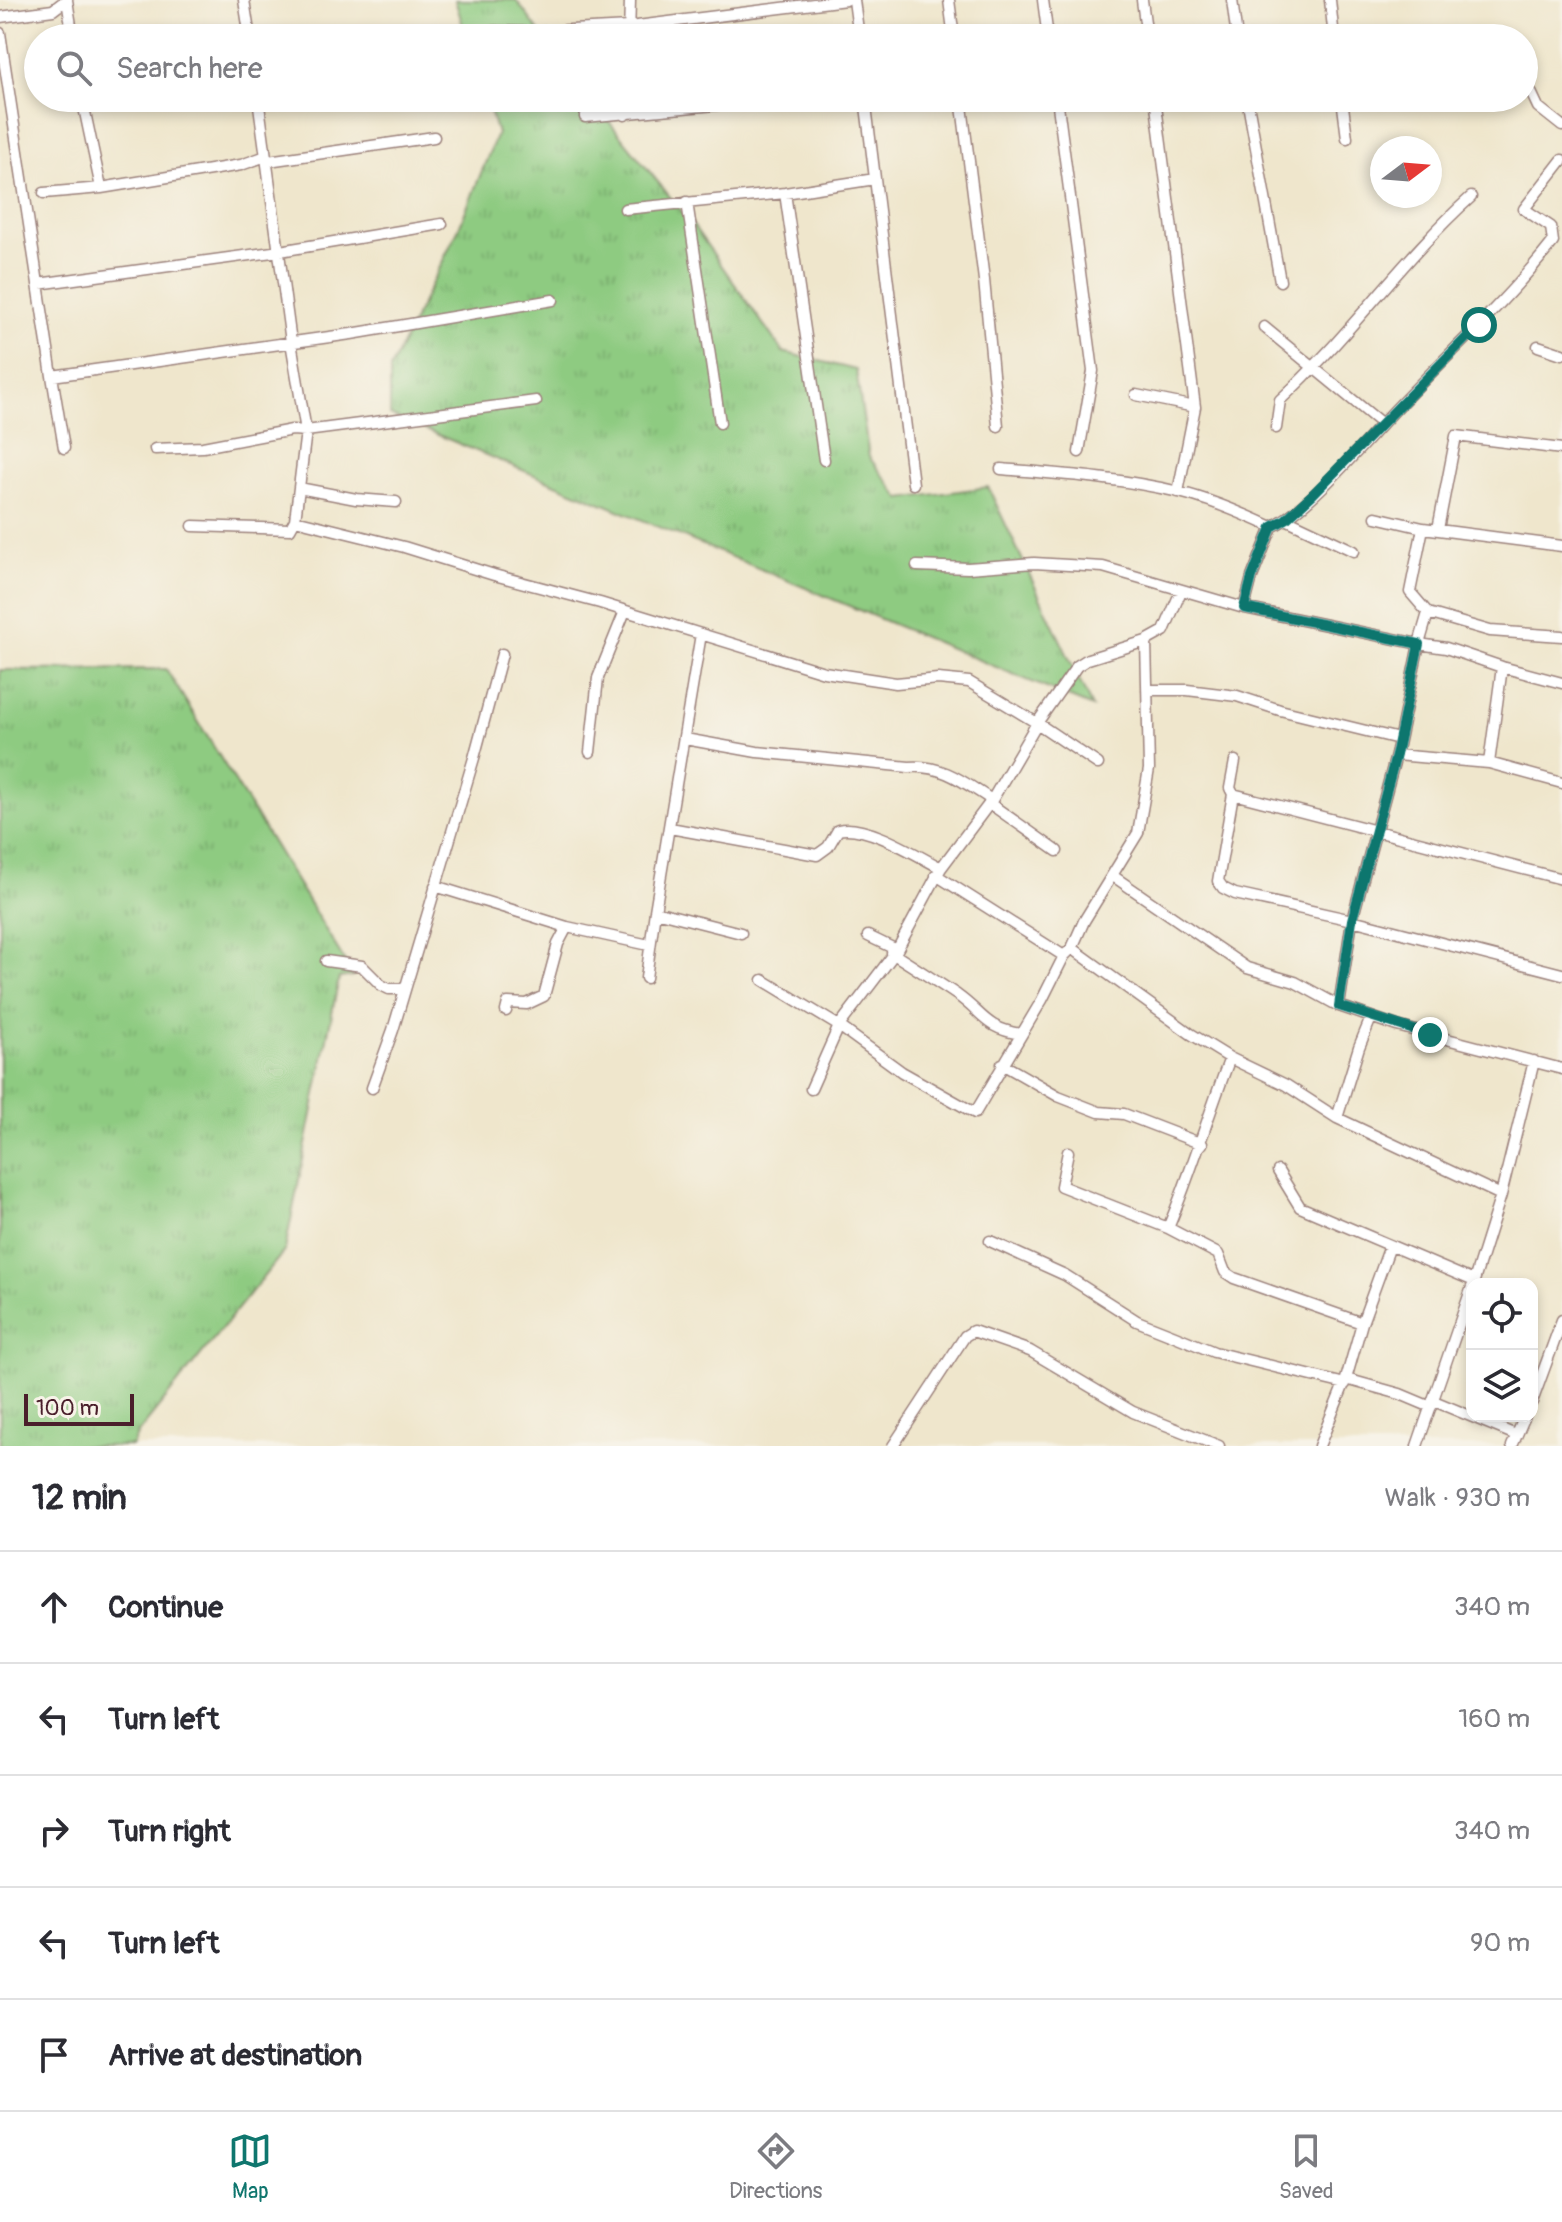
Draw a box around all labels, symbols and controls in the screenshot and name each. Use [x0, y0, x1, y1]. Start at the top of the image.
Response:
search box [24, 24, 1538, 112]
icon: search [52, 46, 96, 90]
text: Search here [116, 50, 263, 87]
north arrow [1370, 136, 1442, 208]
route start [1461, 307, 1497, 343]
route end [1412, 1017, 1448, 1053]
map controls [1466, 1278, 1538, 1422]
button: locate [1466, 1278, 1538, 1350]
button: layers [1466, 1350, 1538, 1422]
scale bar [24, 1390, 134, 1426]
text: 100 m [36, 1394, 99, 1422]
text: 12 min [32, 1477, 127, 1520]
text: Walk · 930 m [1385, 1482, 1530, 1514]
icon: ahead [32, 1585, 76, 1629]
text: Continue [108, 1589, 223, 1626]
text: 340 m [1454, 1591, 1530, 1623]
icon: left [32, 1697, 76, 1741]
text: Turn left [108, 1701, 219, 1738]
text: 160 m [1458, 1703, 1530, 1735]
icon: right [32, 1809, 76, 1853]
text: Turn right [108, 1813, 231, 1850]
text: 340 m [1454, 1815, 1530, 1847]
icon: left [32, 1921, 76, 1965]
text: Turn left [108, 1925, 219, 1962]
text: 90 m [1470, 1927, 1530, 1959]
icon: arrive [32, 2033, 76, 2077]
text: Arrive at destination [108, 2037, 362, 2074]
tab: Map [228, 2129, 272, 2205]
tab: Directions [729, 2129, 822, 2205]
tab: Saved [1279, 2129, 1334, 2205]

